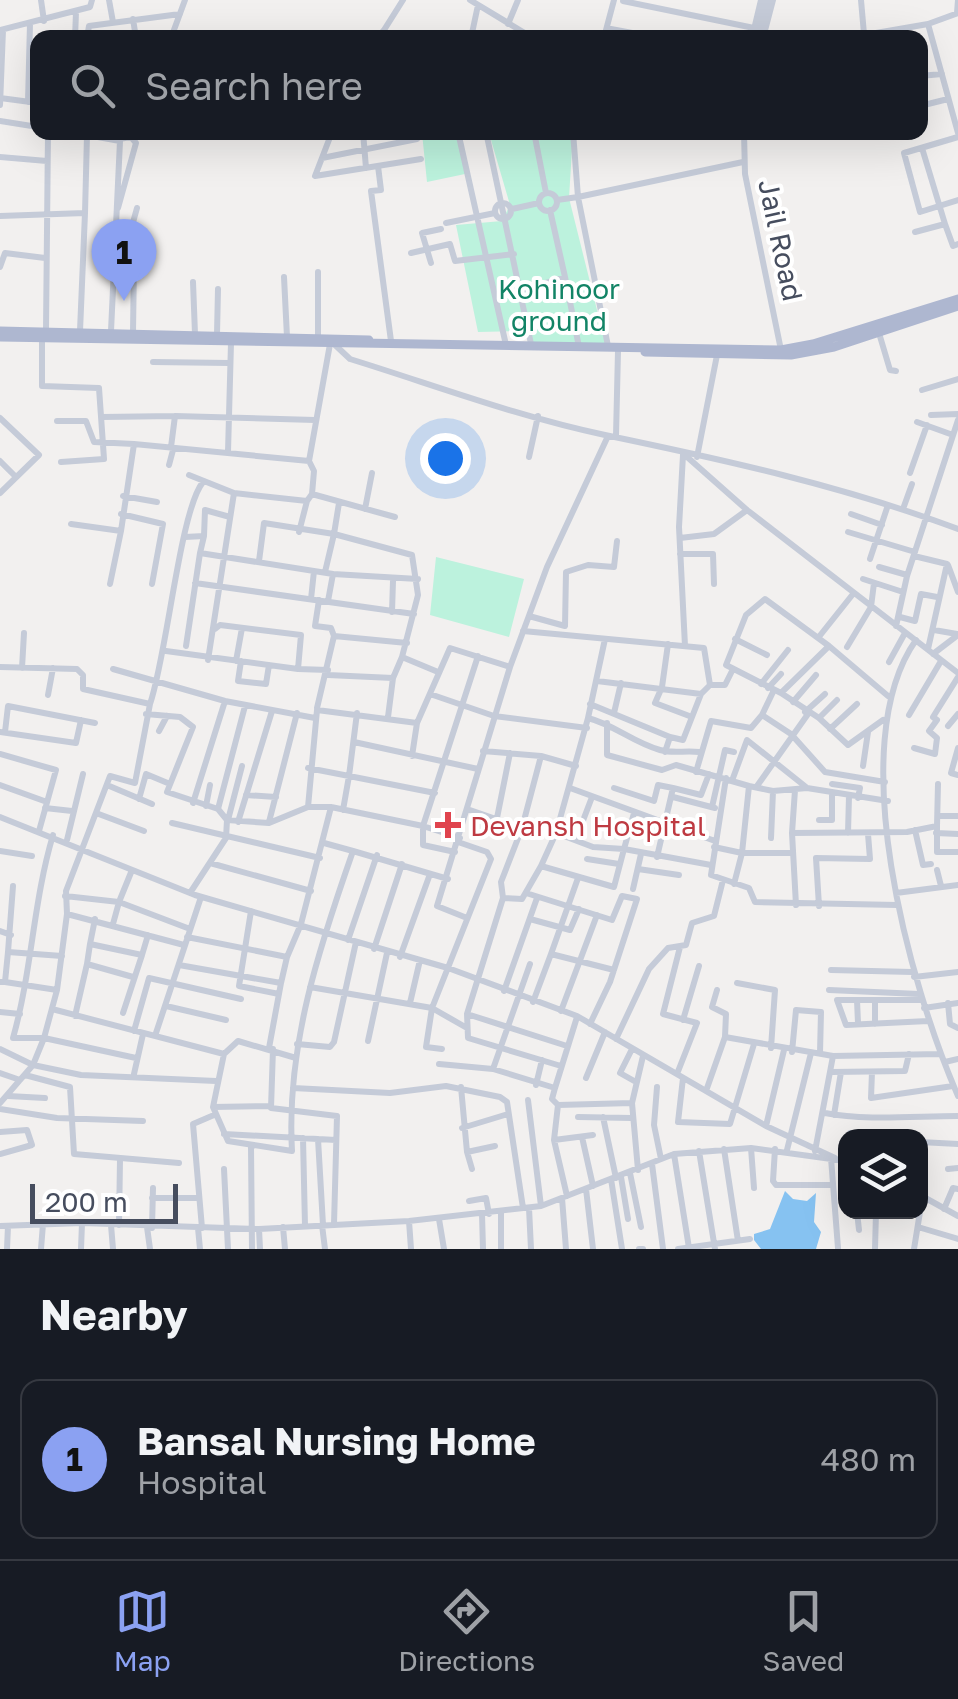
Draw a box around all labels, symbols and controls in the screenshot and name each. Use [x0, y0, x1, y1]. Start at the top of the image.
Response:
search box [30, 30, 928, 140]
icon: search [65, 58, 120, 113]
text: Search here [145, 63, 363, 108]
street label: Jail Road [752, 176, 810, 304]
pin: 1 [92, 218, 156, 301]
park label: Kohinoor ground [498, 272, 620, 337]
your location [420, 433, 471, 484]
place label: Devansh Hospital [470, 809, 706, 842]
marker: Devansh Hospital [435, 812, 461, 838]
map controls [838, 1129, 928, 1219]
button: layers [838, 1129, 928, 1219]
scale bar [30, 1179, 178, 1224]
text: 200 m [45, 1185, 128, 1218]
text: Nearby [40, 1289, 188, 1339]
text: Bansal Nursing Home [137, 1418, 536, 1463]
text: 1 [66, 1440, 83, 1478]
text: 480 m [821, 1440, 916, 1478]
text: Hospital [137, 1463, 267, 1501]
tab: Map [114, 1584, 171, 1677]
tab: Directions [398, 1584, 535, 1677]
tab: Saved [762, 1584, 844, 1677]

